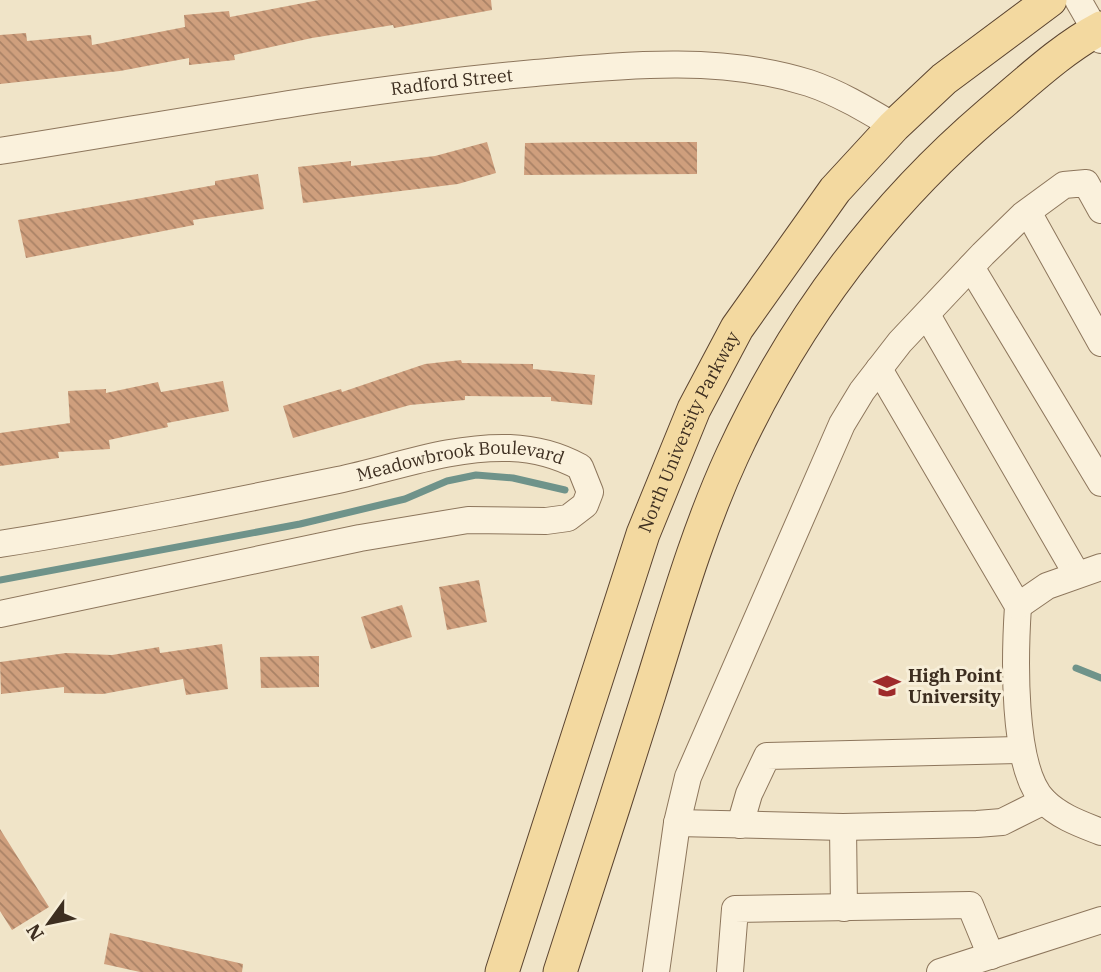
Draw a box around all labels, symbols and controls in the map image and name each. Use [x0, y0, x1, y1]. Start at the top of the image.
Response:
street label: Radford Street [389, 63, 514, 100]
street label: North University Parkway [633, 327, 744, 536]
street label: Meadowbrook Boulevard [354, 436, 568, 486]
place label: High Point University [908, 664, 1002, 708]
school or university icon: High Point University [872, 671, 902, 701]
north arrow [14, 888, 84, 958]
text: N [21, 919, 49, 945]

